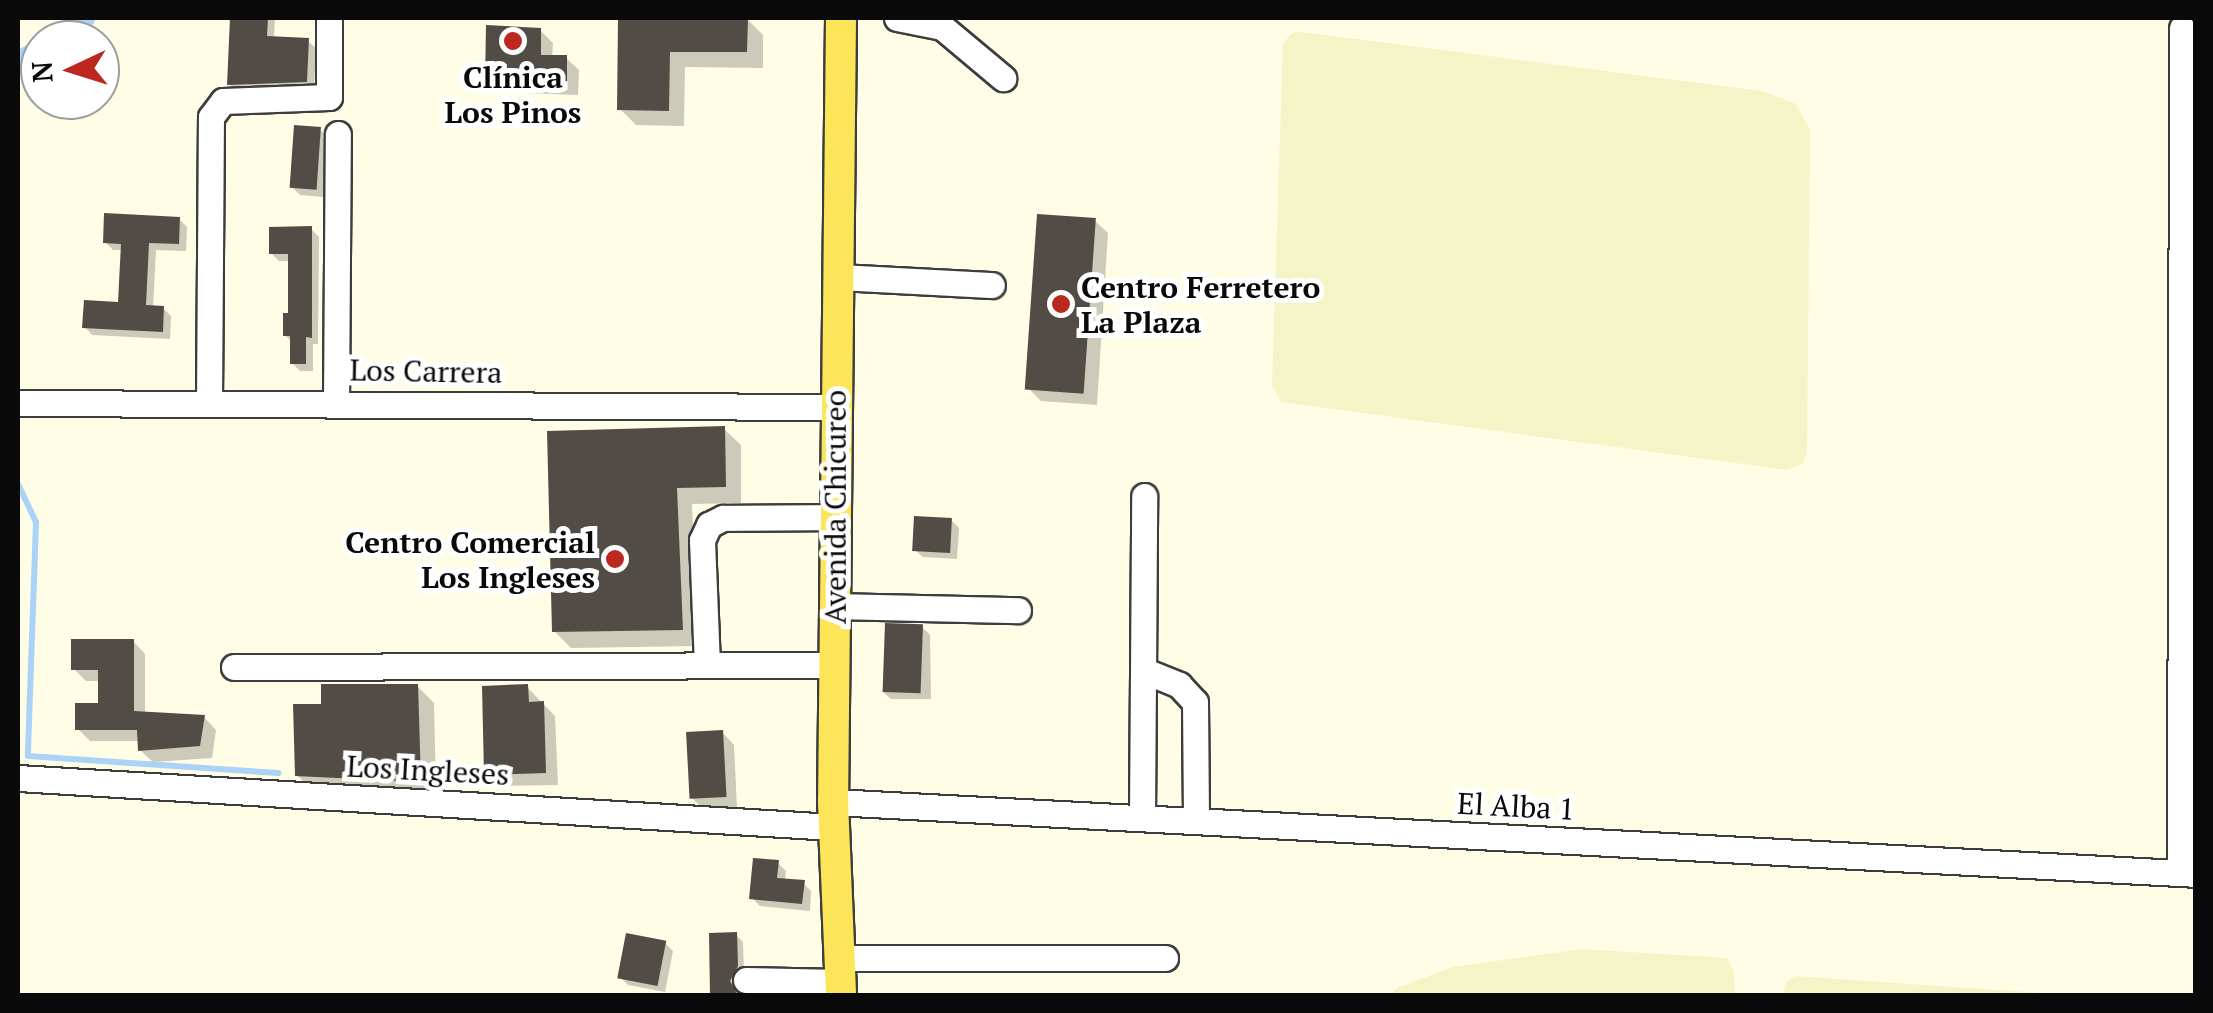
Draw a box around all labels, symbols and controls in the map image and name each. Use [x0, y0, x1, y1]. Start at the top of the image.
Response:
north arrow [20, 20, 120, 120]
marker: Clínica Los Pinos [500, 28, 526, 54]
place label: Clínica Los Pinos [445, 59, 581, 130]
text: N [22, 60, 61, 84]
place label: Centro Ferretero La Plaza [1081, 269, 1320, 340]
marker: Centro Ferretero La Plaza [1050, 293, 1072, 315]
street label: Los Carrera [349, 352, 503, 390]
street label: Avenida Chicureo [817, 390, 853, 624]
place label: Centro Comercial Los Ingleses [345, 524, 595, 594]
marker: Centro Comercial Los Ingleses [604, 548, 626, 570]
street label: Los Ingleses [346, 748, 510, 792]
street label: El Alba 1 [1456, 785, 1576, 827]

